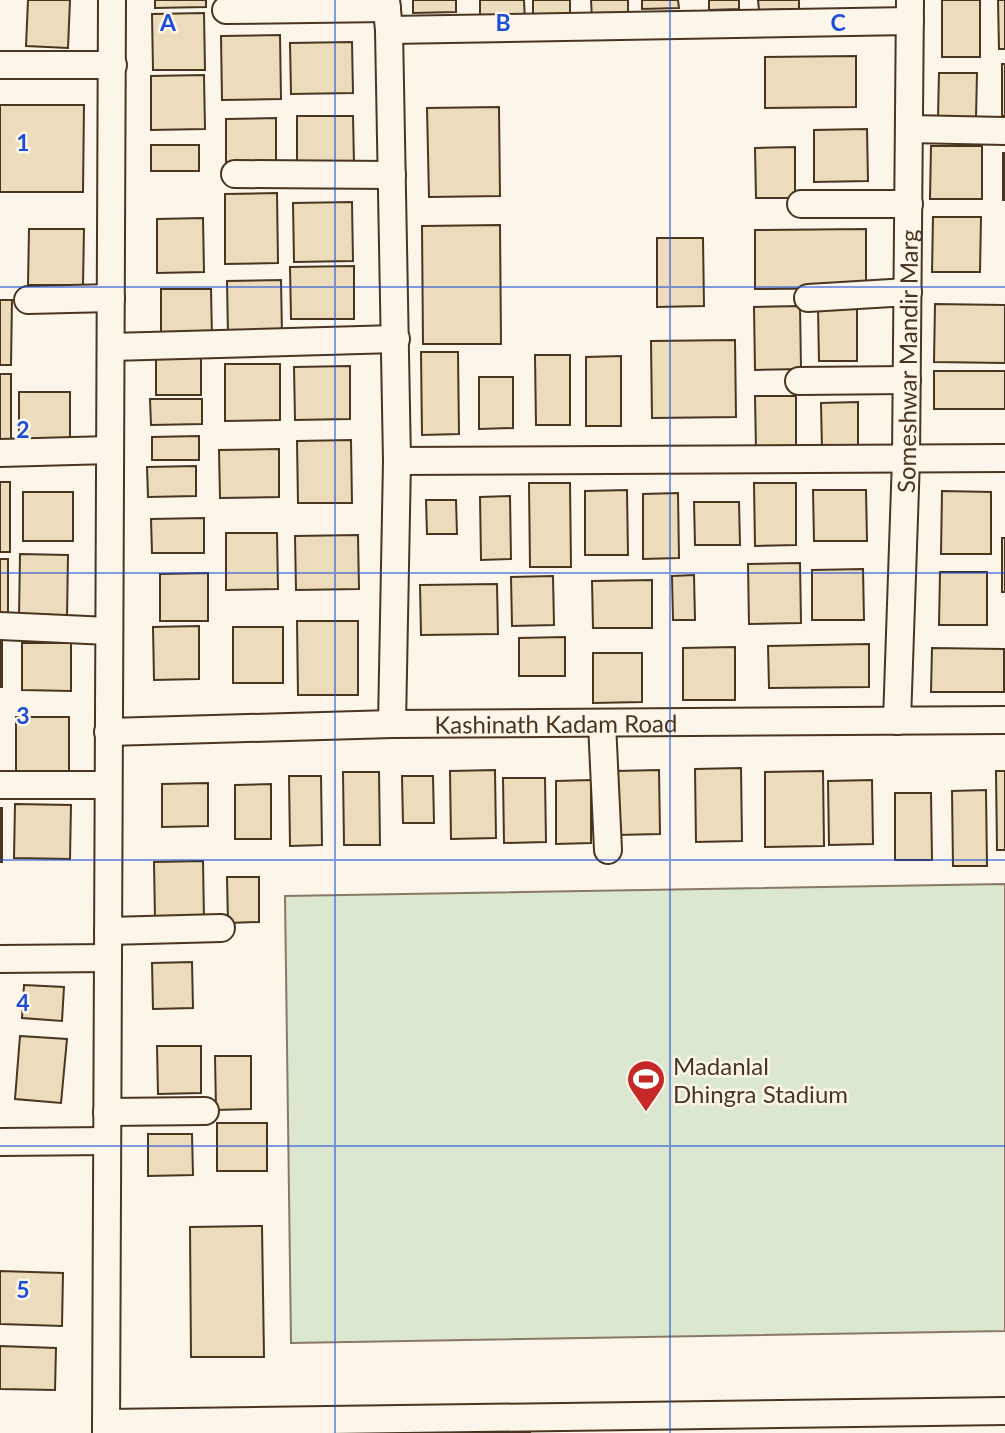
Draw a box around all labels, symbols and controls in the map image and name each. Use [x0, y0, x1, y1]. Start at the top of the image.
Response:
text: A [159, 8, 177, 36]
text: B [495, 8, 511, 36]
text: C [830, 8, 846, 36]
text: 1 [16, 128, 30, 156]
street label: Someshwar Mandir Marg [890, 229, 923, 493]
text: 2 [16, 415, 30, 443]
text: 3 [16, 701, 30, 729]
street label: Kashinath Kadam Road [434, 708, 677, 738]
text: 4 [16, 988, 30, 1016]
place label: Madanlal Dhingra Stadium [673, 1051, 848, 1108]
sports icon: Madanlal Dhingra Stadium [625, 1058, 667, 1113]
text: 5 [16, 1275, 30, 1303]

